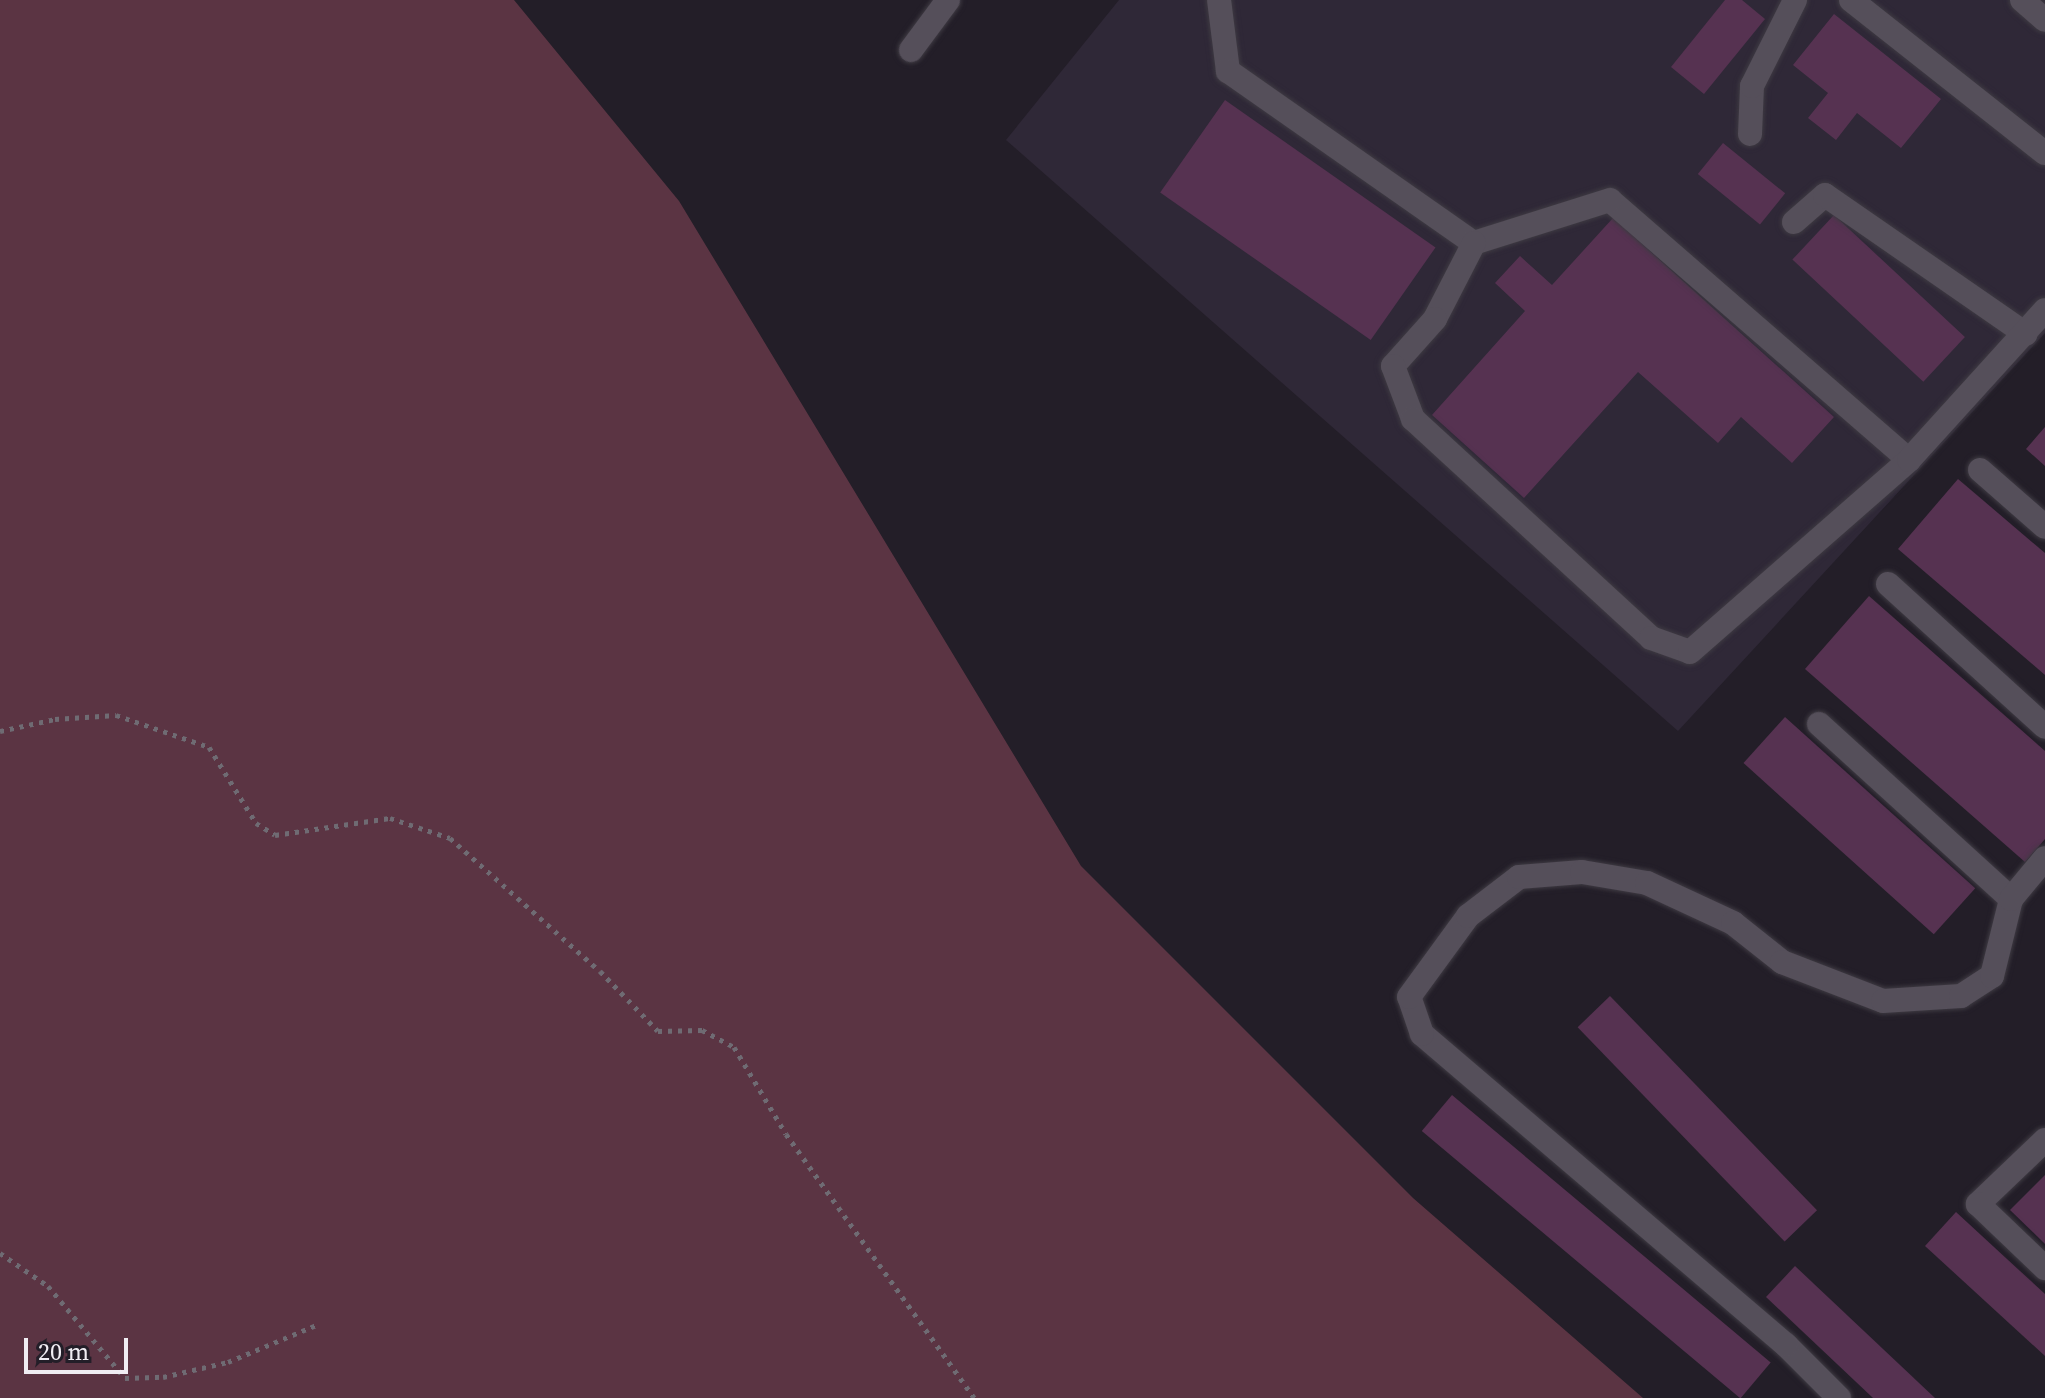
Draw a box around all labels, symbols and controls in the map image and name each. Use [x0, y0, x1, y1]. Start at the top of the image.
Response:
scale bar [28, 1322, 132, 1372]
text: 20 m [38, 1335, 89, 1368]

